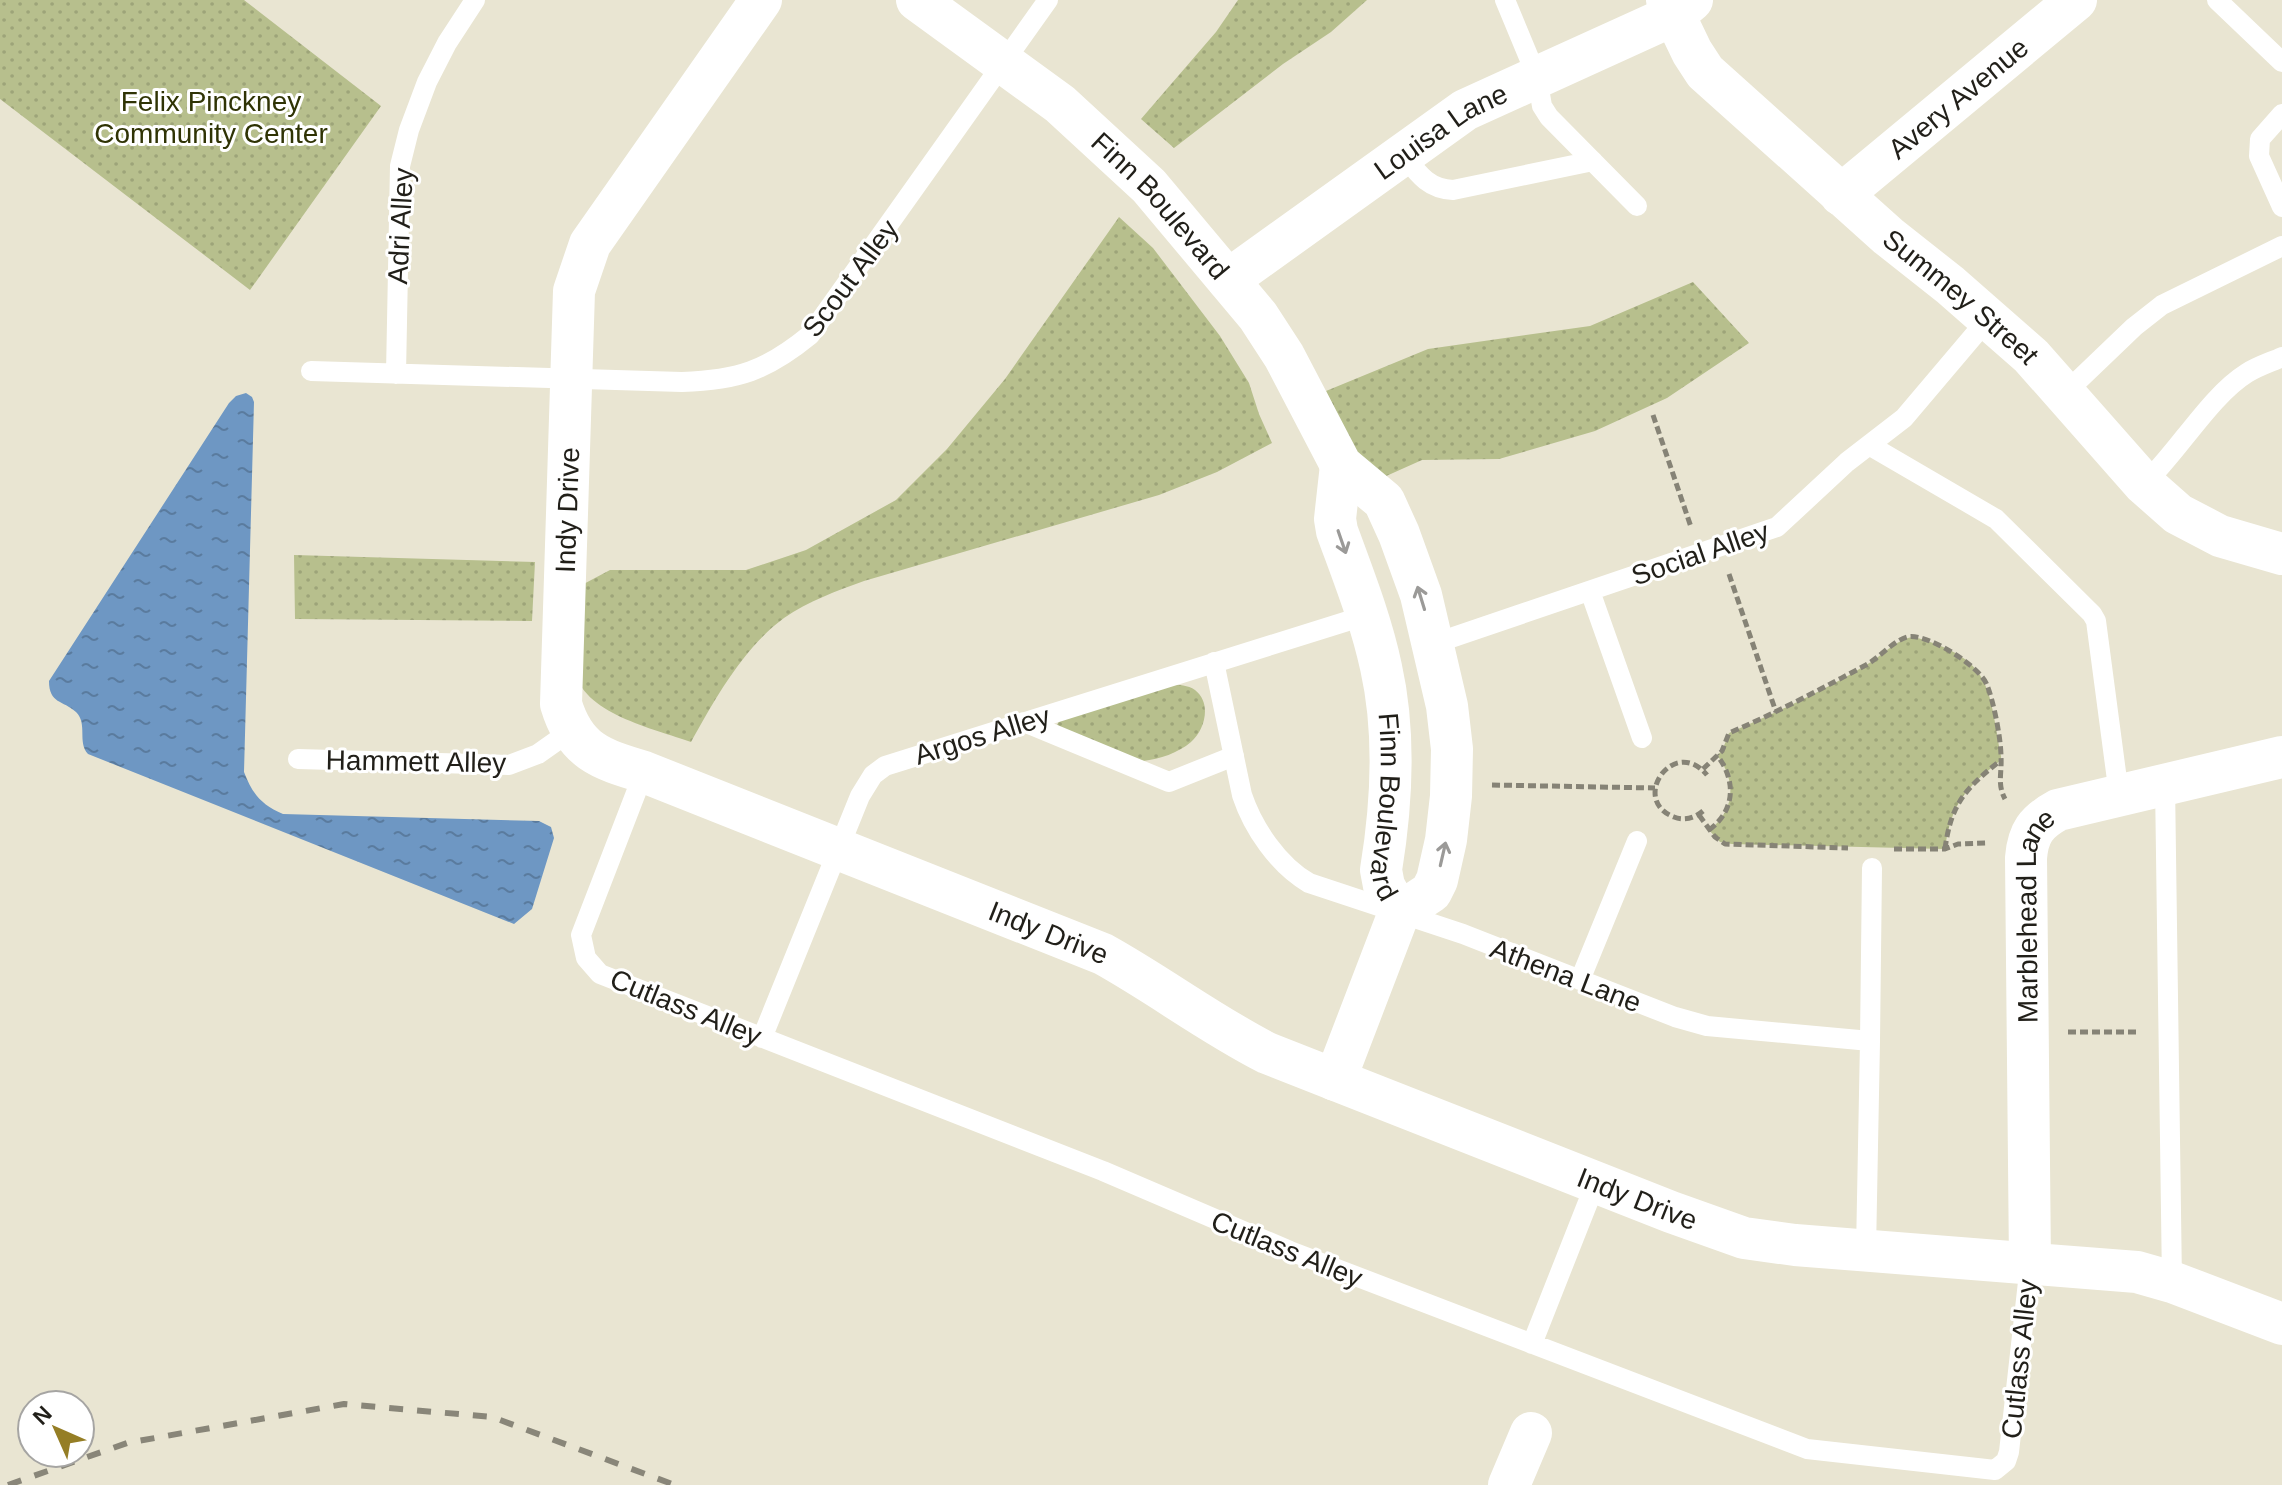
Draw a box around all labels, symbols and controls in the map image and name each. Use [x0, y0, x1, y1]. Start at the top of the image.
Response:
street label: Avery Avenue [1882, 32, 2034, 165]
street label: Louisa Lane [1369, 78, 1512, 186]
park label: Felix Pinckney Community Center [94, 86, 328, 149]
street label: Finn Boulevard [1085, 126, 1235, 285]
street label: Adri Alley [382, 167, 419, 285]
street label: Scout Alley [796, 214, 904, 343]
street label: Summey Street [1877, 223, 2045, 370]
street label: Indy Drive [550, 446, 585, 574]
street label: Social Alley [1627, 516, 1773, 591]
one-way arrow [1335, 529, 1350, 554]
one-way arrow [1413, 586, 1428, 612]
street label: Argos Alley [911, 700, 1054, 771]
street label: Finn Boulevard [1364, 711, 1406, 906]
street label: Hammett Alley [325, 744, 506, 779]
street label: Marblehead Lane [2011, 802, 2061, 1023]
one-way arrow [1436, 842, 1451, 868]
street label: Indy Drive [984, 895, 1113, 971]
street label: Athena Lane [1486, 933, 1646, 1018]
street label: Cutlass Alley [606, 963, 766, 1052]
street label: Indy Drive [1573, 1162, 1701, 1236]
street label: Cutlass Alley [1207, 1205, 1367, 1294]
street label: Cutlass Alley [1996, 1278, 2043, 1440]
north arrow [16, 1389, 96, 1469]
text: N [28, 1401, 57, 1430]

